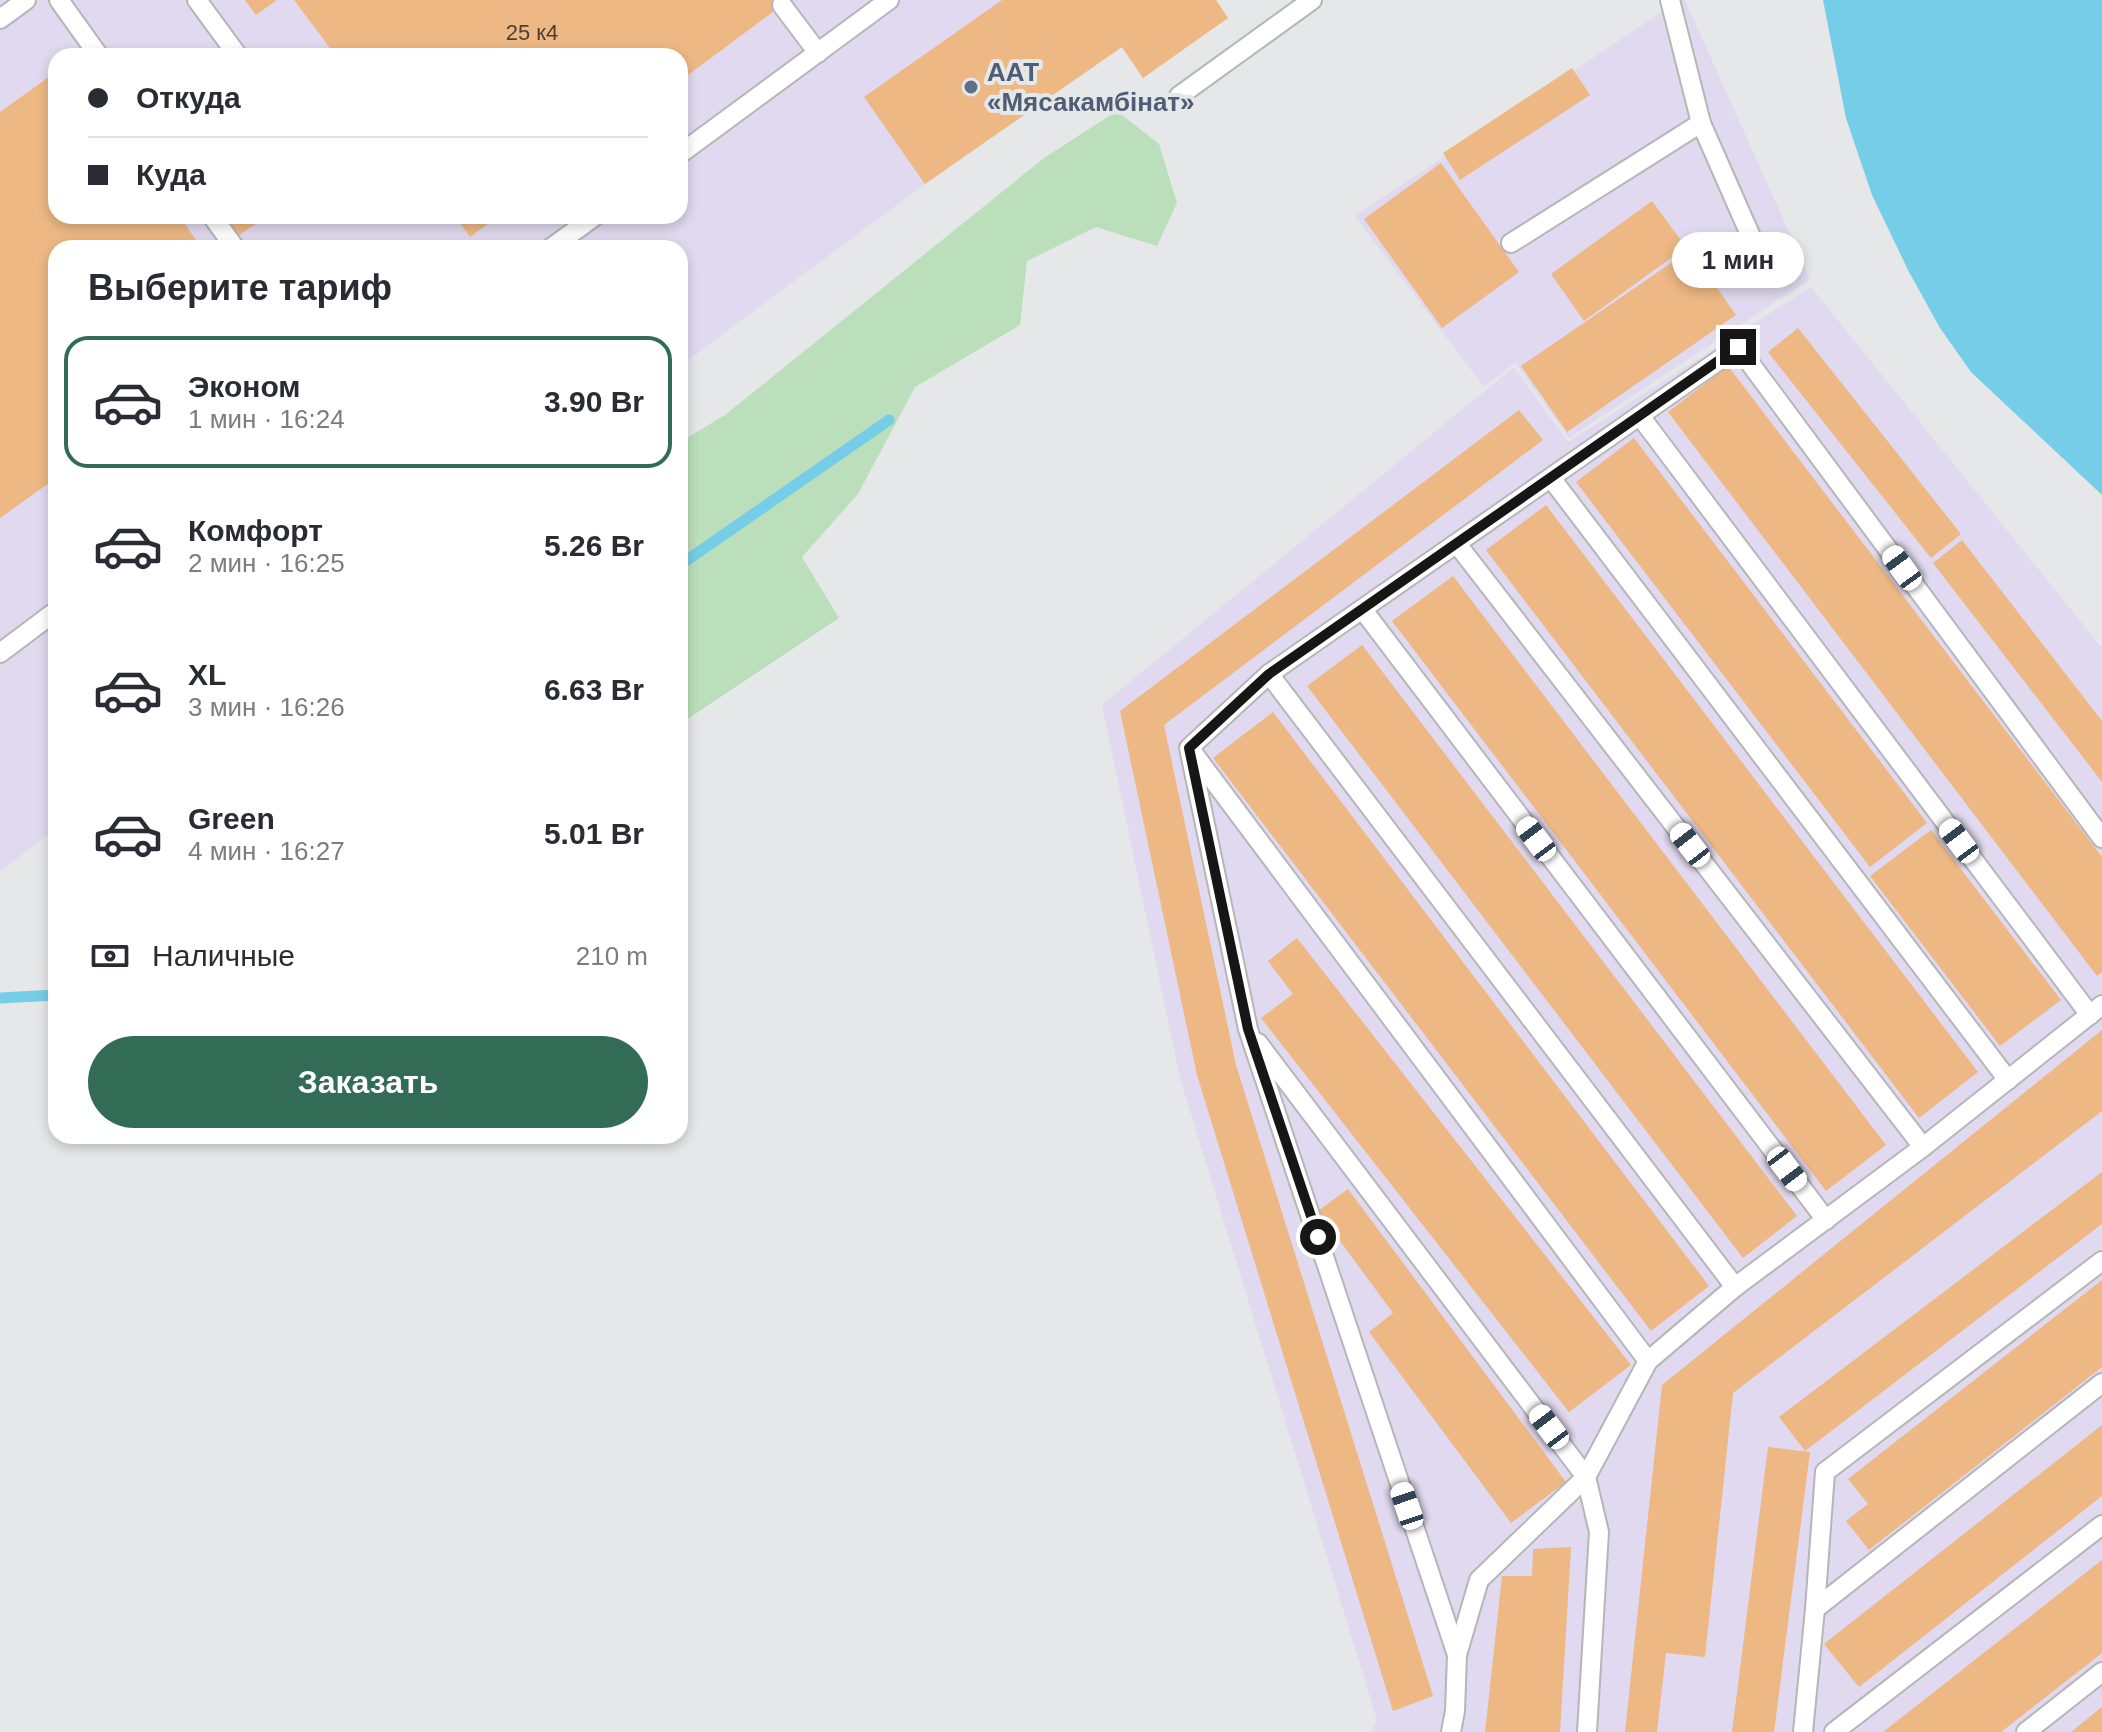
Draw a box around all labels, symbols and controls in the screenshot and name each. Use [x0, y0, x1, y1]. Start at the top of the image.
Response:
house number: 25 к4 [506, 20, 558, 45]
place label: ААТ «Мясакамбінат» [987, 57, 1195, 117]
marker: ААТ «Мясакамбінат» [962, 78, 980, 96]
text: Откуда [136, 81, 241, 114]
text: Куда [136, 158, 206, 191]
callout: 1 мин [1672, 231, 1804, 287]
text: 1 мин [1702, 245, 1774, 275]
text: Выберите тариф [88, 267, 392, 308]
route end [1720, 329, 1756, 365]
icon: car [92, 366, 164, 438]
text: Эконом [188, 370, 301, 403]
text: 3.90 Br [544, 385, 644, 418]
text: 1 мин · 16:24 [188, 404, 345, 434]
icon: car [92, 510, 164, 582]
text: Комфорт [188, 514, 323, 547]
text: 5.26 Br [544, 529, 644, 562]
car [1878, 542, 1926, 594]
text: 2 мин · 16:25 [188, 548, 345, 578]
icon: car [92, 654, 164, 726]
text: XL [188, 658, 226, 691]
text: 6.63 Br [544, 673, 644, 706]
text: 3 мин · 16:26 [188, 692, 345, 722]
icon: car [92, 798, 164, 870]
text: Green [188, 802, 275, 835]
car [1512, 813, 1560, 865]
car [1935, 815, 1983, 867]
text: 5.01 Br [544, 817, 644, 850]
car [1666, 819, 1714, 871]
text: 4 мин · 16:27 [188, 836, 345, 866]
icon: cash [88, 934, 132, 978]
text: Наличные [152, 939, 295, 972]
text: 210 m [576, 941, 648, 971]
button: Заказать [88, 1036, 648, 1128]
car [1763, 1143, 1811, 1195]
route start [1300, 1219, 1336, 1255]
car [1525, 1401, 1573, 1453]
car [1388, 1479, 1426, 1533]

